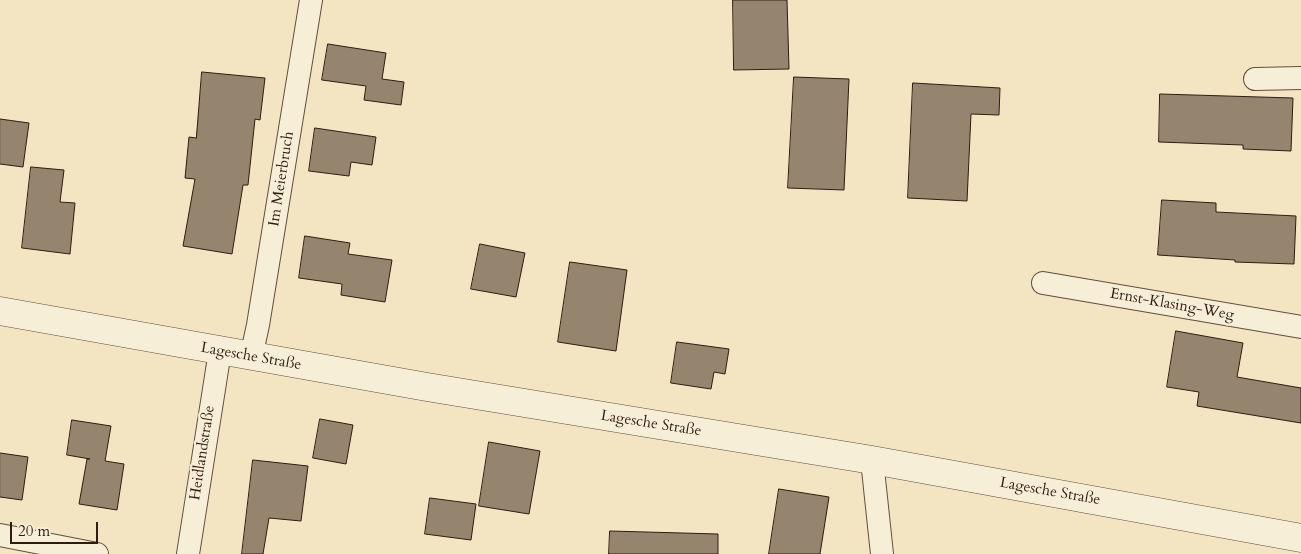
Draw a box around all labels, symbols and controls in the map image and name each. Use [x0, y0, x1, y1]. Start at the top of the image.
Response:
street label: Im Meierbruch [266, 130, 298, 228]
street label: Ernst-Klasing-Weg [1108, 285, 1236, 325]
street label: Lagesche Straße [199, 339, 303, 375]
street label: Heidlandstraße [187, 404, 219, 502]
street label: Lagesche Straße [599, 407, 703, 441]
street label: Lagesche Straße [998, 474, 1102, 510]
scale bar [12, 512, 100, 544]
text: 20 m [18, 521, 50, 541]

